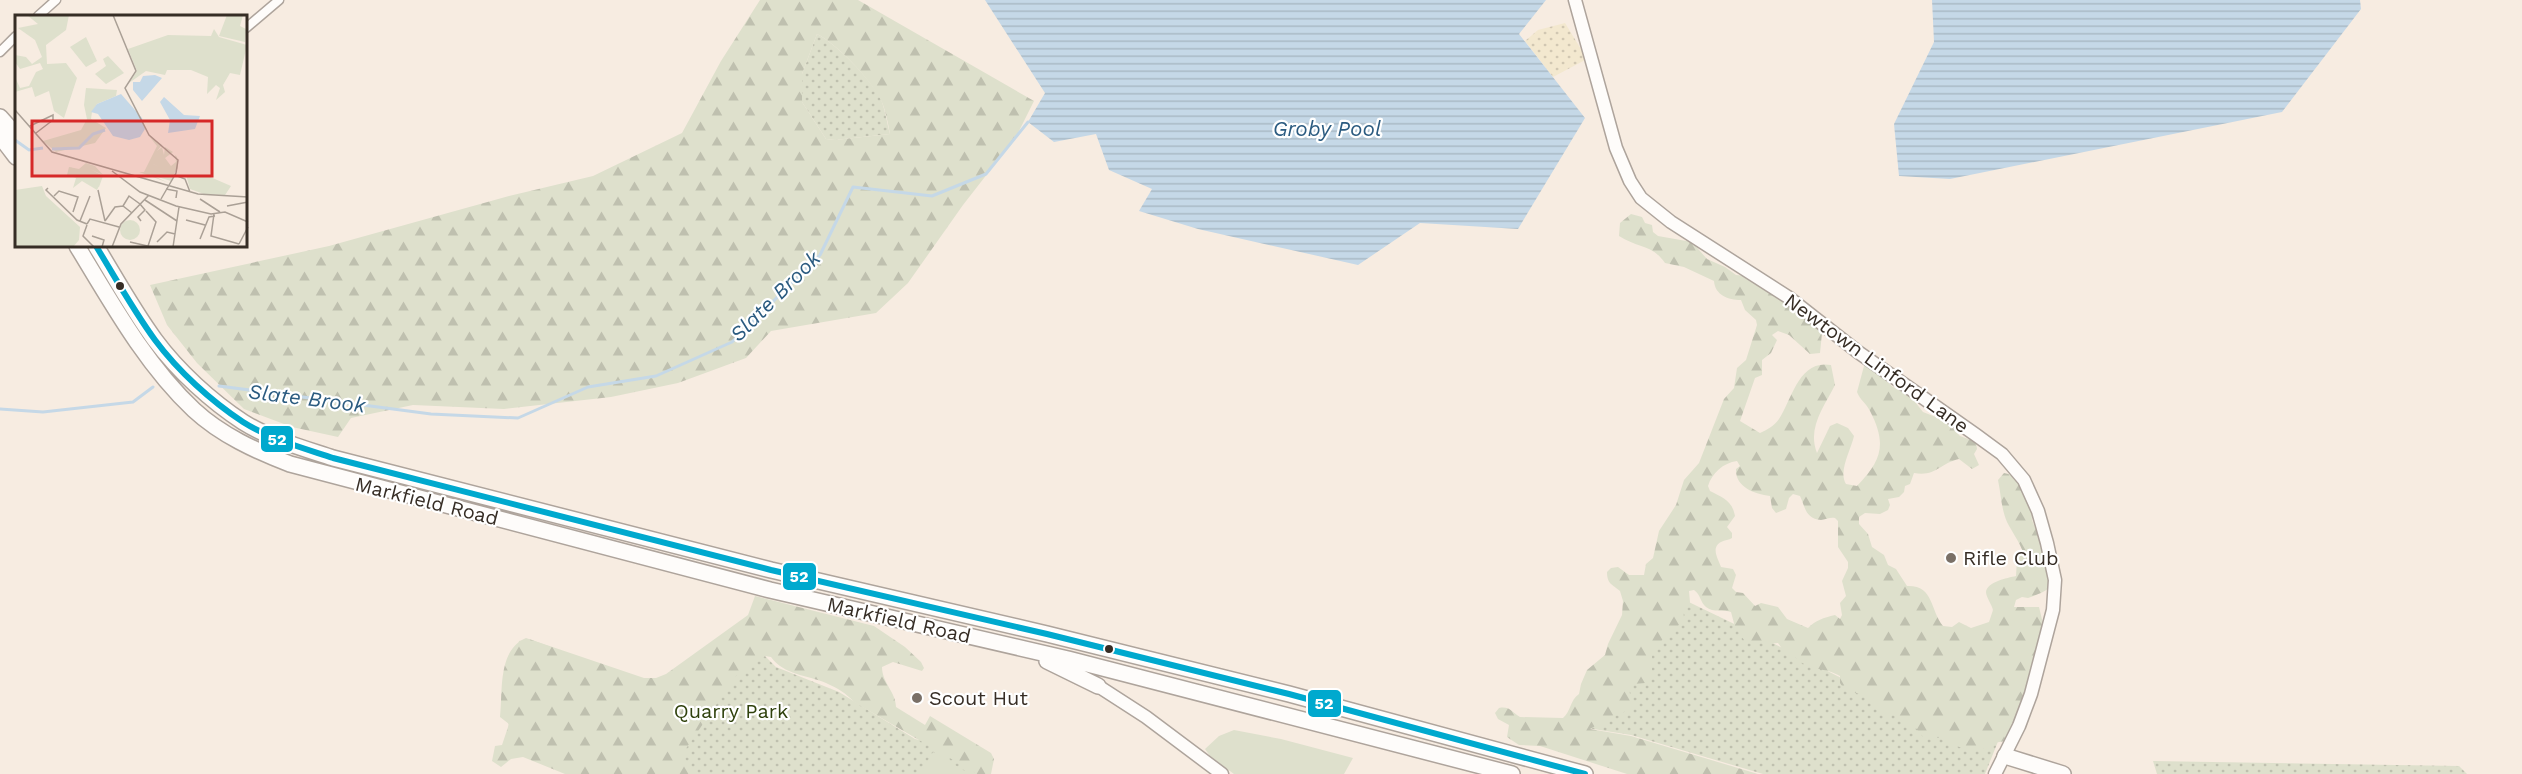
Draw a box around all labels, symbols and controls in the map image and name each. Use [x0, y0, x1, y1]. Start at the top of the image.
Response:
inset map [15, 15, 248, 248]
water label: Groby Pool [1273, 116, 1381, 141]
water label: Slate Brook [725, 245, 826, 346]
unlabelled marker [114, 280, 126, 292]
street label: Newtown Linford Lane [1780, 288, 1974, 438]
water label: Slate Brook [247, 378, 368, 418]
line badge: 52 [260, 425, 294, 453]
text: 52 [268, 430, 286, 449]
street label: Markfield Road [353, 472, 501, 530]
place label: Rifle Club [1963, 546, 2059, 570]
marker: Rifle Club [1944, 551, 1958, 565]
line badge: 52 [782, 562, 817, 591]
text: 52 [790, 567, 808, 586]
street label: Markfield Road [825, 592, 973, 648]
unlabelled marker [1103, 643, 1115, 655]
place label: Scout Hut [929, 686, 1028, 710]
line badge: 52 [1307, 689, 1342, 718]
marker: Scout Hut [910, 691, 924, 705]
text: 52 [1315, 694, 1333, 713]
park label: Quarry Park [674, 699, 788, 723]

